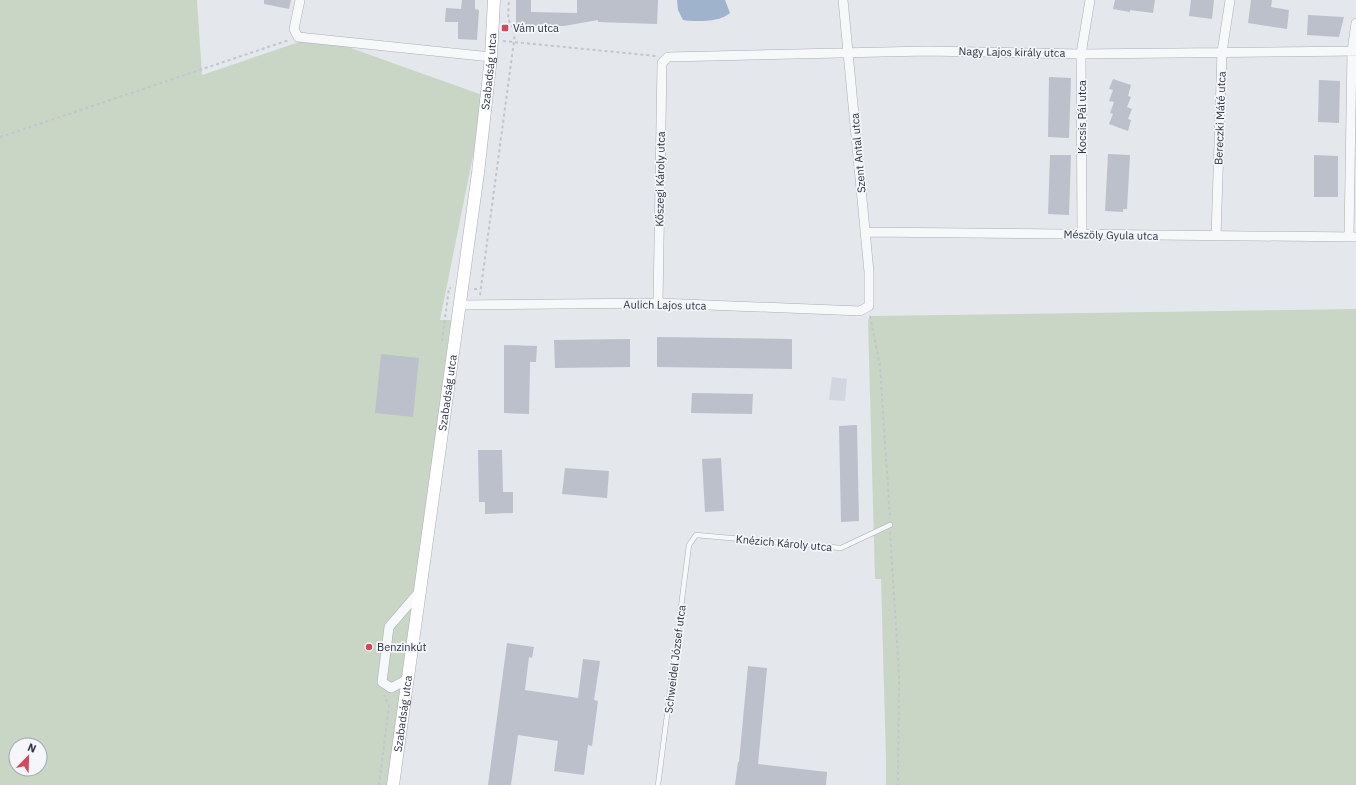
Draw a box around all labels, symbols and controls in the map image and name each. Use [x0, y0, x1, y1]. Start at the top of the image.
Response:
place label: Vám utca [513, 21, 559, 35]
marker: Vám utca [500, 23, 510, 33]
street label: Szabadság utca [478, 33, 499, 111]
street label: Nagy Lajos király utca [959, 44, 1066, 60]
street label: Bereczki Máté utca [1211, 71, 1229, 165]
street label: Kocsis Pál utca [1075, 80, 1089, 154]
street label: Szent Antal utca [848, 112, 868, 194]
street label: Kőszegi Károly utca [652, 131, 668, 227]
street label: Mészöly Gyula utca [1064, 227, 1159, 243]
street label: Aulich Lajos utca [623, 297, 707, 313]
street label: Szabadság utca [435, 353, 460, 432]
street label: Knézich Károly utca [735, 532, 833, 554]
street label: Schweidel József utca [661, 604, 689, 714]
place label: Benzinkút [377, 640, 427, 654]
marker: Benzinkút [364, 642, 374, 652]
street label: Szabadság utca [391, 674, 415, 753]
north arrow [8, 737, 48, 777]
text: N [26, 740, 38, 756]

